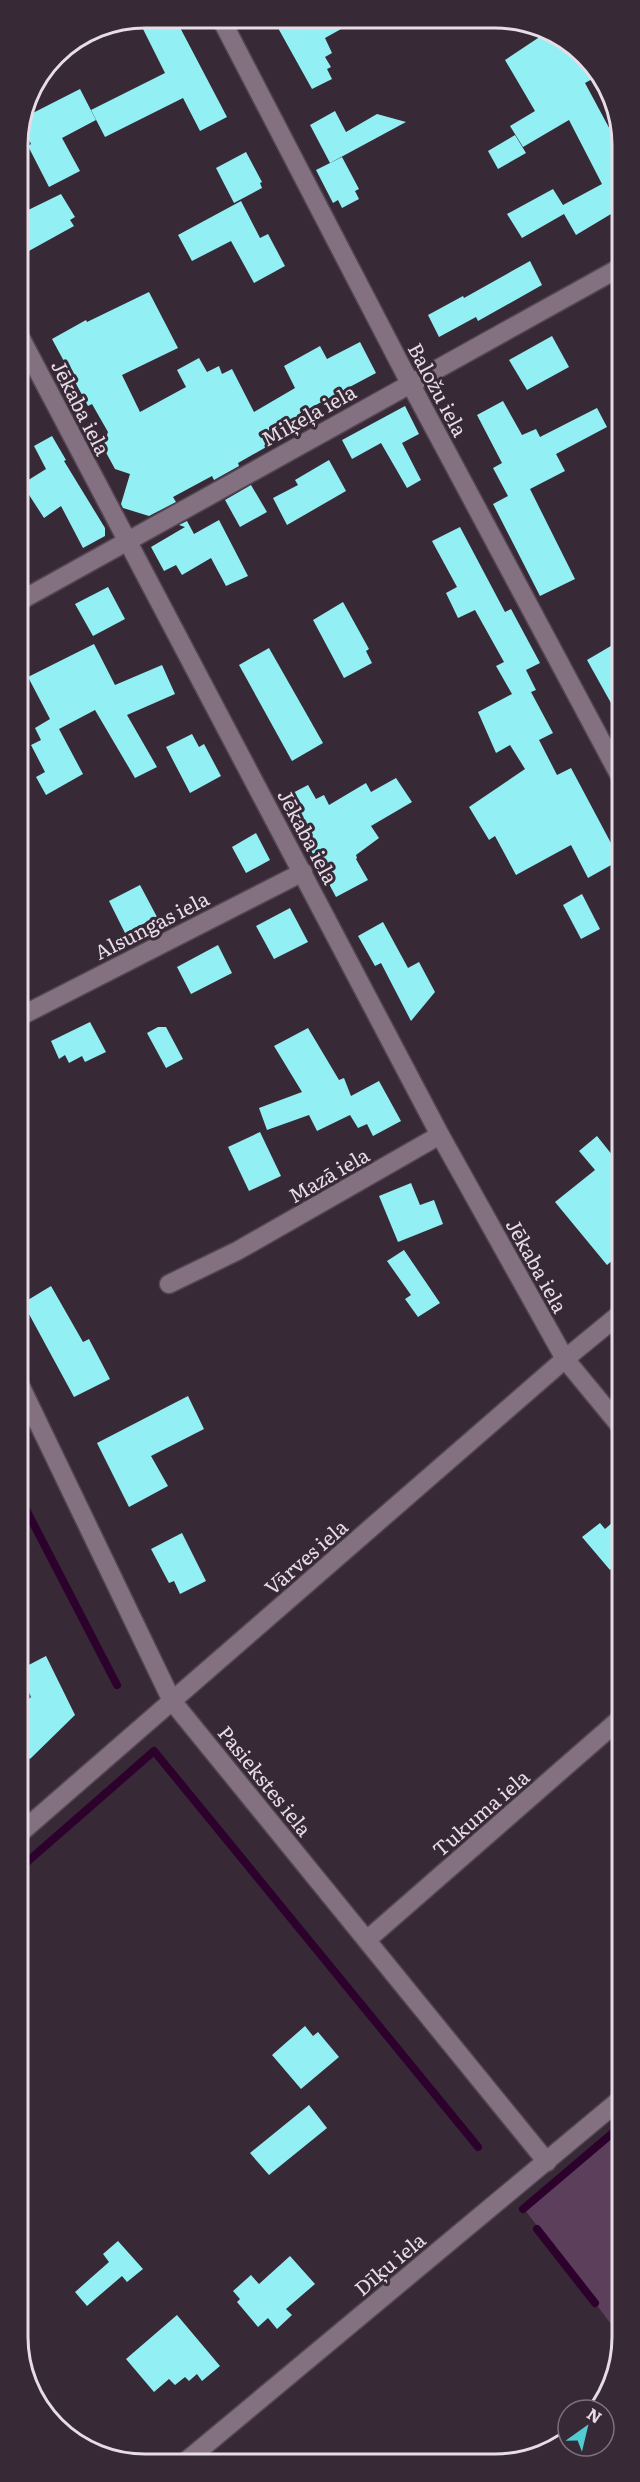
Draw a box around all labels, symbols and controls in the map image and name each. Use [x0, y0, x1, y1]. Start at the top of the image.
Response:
street label: Baložu iela [402, 337, 476, 442]
street label: Jēkaba iela [45, 354, 119, 460]
street label: Miķeļa iela [255, 375, 361, 452]
street label: Jēkaba iela [271, 783, 347, 889]
street label: Alsungas iela [88, 882, 214, 966]
street label: Mazā iela [282, 1139, 374, 1209]
street label: Jēkaba iela [500, 1212, 576, 1318]
street label: Vārves iela [257, 1511, 354, 1601]
street label: Pasiekstes iela [212, 1718, 320, 1842]
street label: Tukuma iela [425, 1761, 535, 1863]
street label: Dīķu iela [347, 2224, 431, 2302]
north arrow [556, 2398, 616, 2458]
text: N [583, 2401, 607, 2428]

